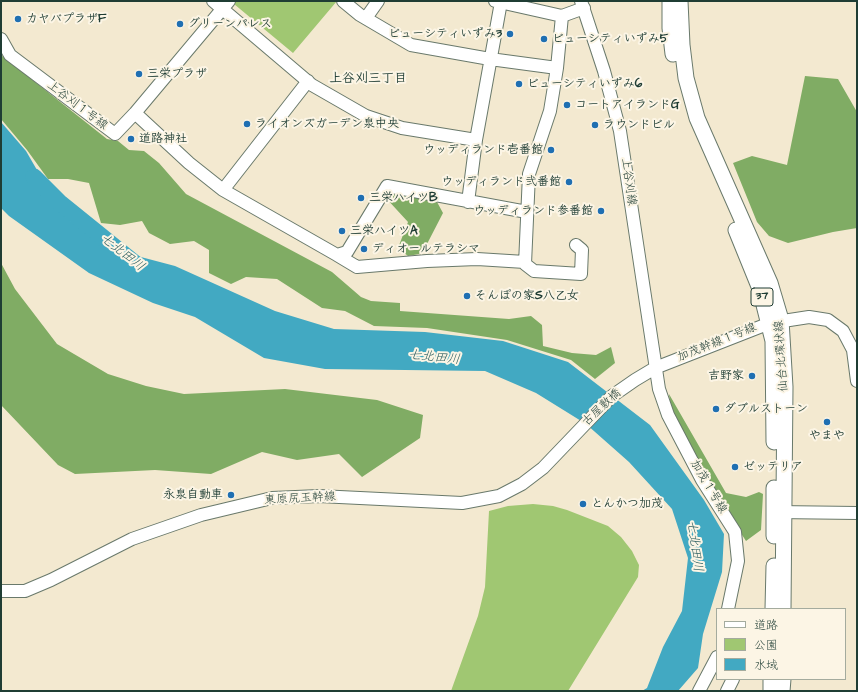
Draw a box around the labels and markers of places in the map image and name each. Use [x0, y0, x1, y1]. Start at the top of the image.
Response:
place label: カヤバプラザF [26, 12, 106, 26]
marker: カヤバプラザF [13, 14, 23, 24]
place label: グリーンパレス [188, 17, 272, 31]
marker: グリーンパレス [175, 19, 185, 29]
place label: ビューシティいずみ3 [388, 27, 502, 41]
marker: ビューシティいずみ3 [505, 29, 515, 39]
place label: ビューシティいずみ5 [552, 32, 668, 46]
marker: ビューシティいずみ5 [539, 34, 549, 44]
place label: 三栄プラザ [147, 67, 207, 81]
marker: 三栄プラザ [134, 69, 144, 79]
place label: ビューシティいずみ6 [527, 77, 642, 91]
marker: ビューシティいずみ6 [514, 79, 524, 89]
place label: コートアイランドG [575, 98, 679, 112]
marker: コートアイランドG [562, 100, 572, 110]
place label: ライオンズガーデン泉中央 [255, 117, 399, 131]
place label: ラウンドビル [603, 118, 675, 132]
marker: ライオンズガーデン泉中央 [242, 119, 252, 129]
marker: ラウンドビル [590, 120, 600, 130]
place label: 道路神社 [139, 132, 187, 146]
marker: 道路神社 [126, 134, 136, 144]
place label: ウッディランド壱番館 [423, 143, 543, 157]
marker: ウッディランド壱番館 [546, 145, 556, 155]
place label: ウッディランド弐番館 [441, 175, 561, 189]
marker: ウッディランド弐番館 [564, 177, 574, 187]
place label: 三栄ハイツB [369, 191, 438, 205]
marker: 三栄ハイツB [356, 193, 366, 203]
place label: ウッディランド参番館 [473, 204, 593, 218]
marker: ウッディランド参番館 [596, 206, 606, 216]
place label: 三栄ハイツA [350, 224, 418, 238]
marker: 三栄ハイツA [337, 226, 347, 236]
place label: ディオールテラシマ [372, 242, 480, 256]
marker: ディオールテラシマ [359, 244, 369, 254]
place label: そんぽの家S八乙女 [475, 289, 579, 303]
marker: そんぽの家S八乙女 [462, 291, 472, 301]
place label: 吉野家 [708, 369, 744, 383]
marker: 吉野家 [747, 371, 757, 381]
place label: ダブルストーン [724, 402, 808, 416]
marker: ダブルストーン [711, 404, 721, 414]
marker: やまや [822, 417, 832, 427]
place label: やまや [809, 429, 845, 443]
place label: ゼッテリア [743, 460, 803, 474]
marker: ゼッテリア [730, 462, 740, 472]
place label: 永泉自動車 [163, 488, 223, 502]
marker: 永泉自動車 [226, 490, 236, 500]
place label: とんかつ加茂 [591, 497, 663, 511]
marker: とんかつ加茂 [578, 499, 588, 509]

